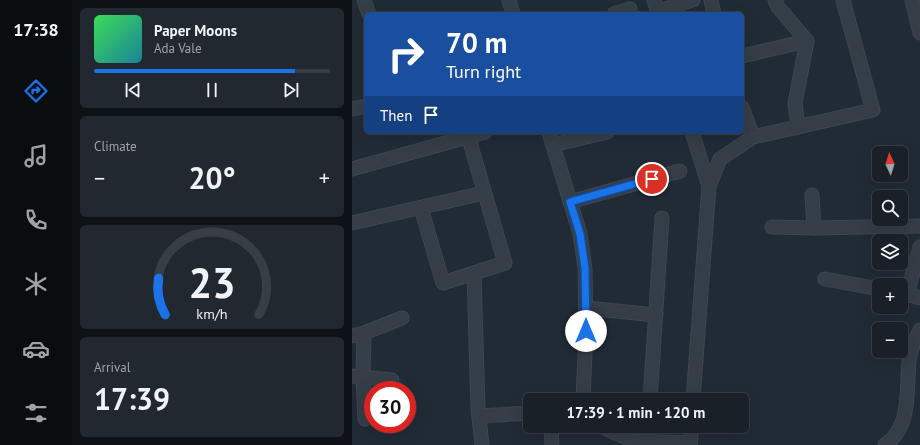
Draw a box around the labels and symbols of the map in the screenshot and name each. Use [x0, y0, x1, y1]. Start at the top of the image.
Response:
north arrow [872, 146, 908, 182]
pin [635, 162, 669, 196]
position arrow [565, 310, 607, 352]
speed limit sign: 30 [364, 381, 416, 433]

